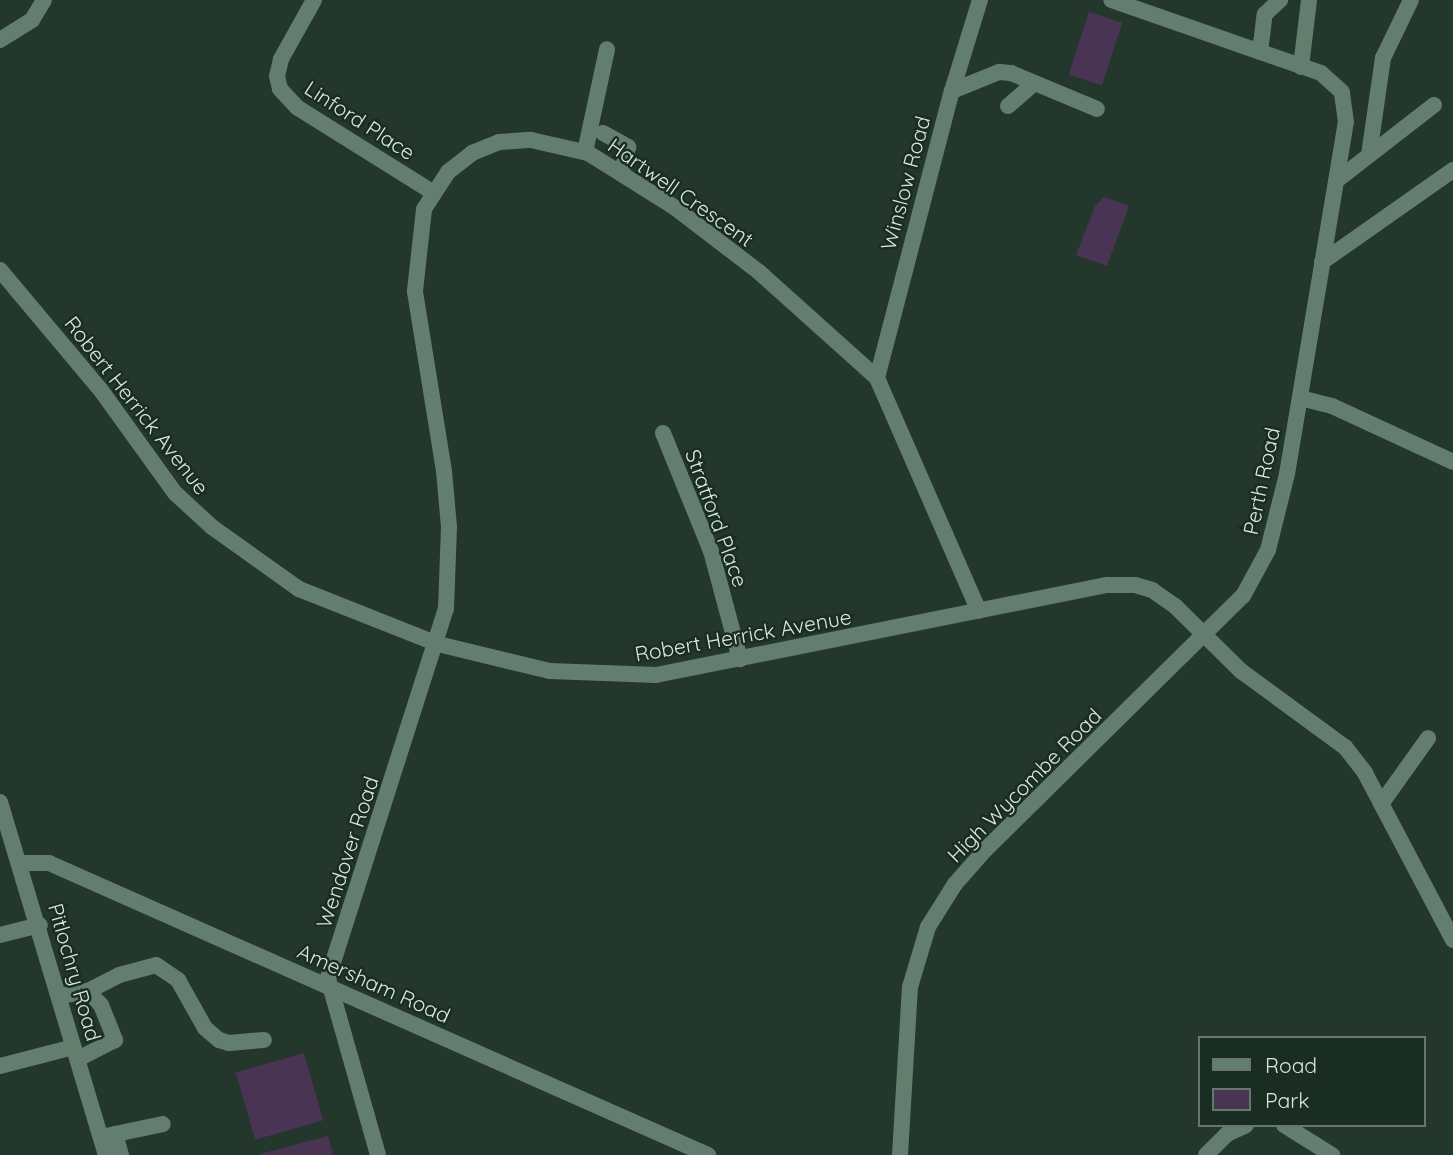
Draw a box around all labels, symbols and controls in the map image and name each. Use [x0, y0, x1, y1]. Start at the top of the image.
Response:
street label: Linford Place [300, 75, 420, 165]
street label: Winslow Road [875, 113, 935, 253]
street label: Hartwell Crescent [603, 132, 759, 252]
street label: Robert Herrick Avenue [60, 311, 214, 499]
street label: Perth Road [1237, 425, 1285, 537]
street label: Stratford Place [680, 446, 754, 590]
street label: Robert Herrick Avenue [633, 604, 853, 666]
street label: High Wycombe Road [942, 703, 1106, 867]
street label: Wendover Road [311, 773, 383, 931]
street label: Pitlochry Road [43, 900, 107, 1044]
street label: Amersham Road [294, 938, 454, 1028]
legend [1198, 1036, 1425, 1127]
text: Road [1265, 1052, 1317, 1078]
text: Park [1265, 1087, 1309, 1113]

